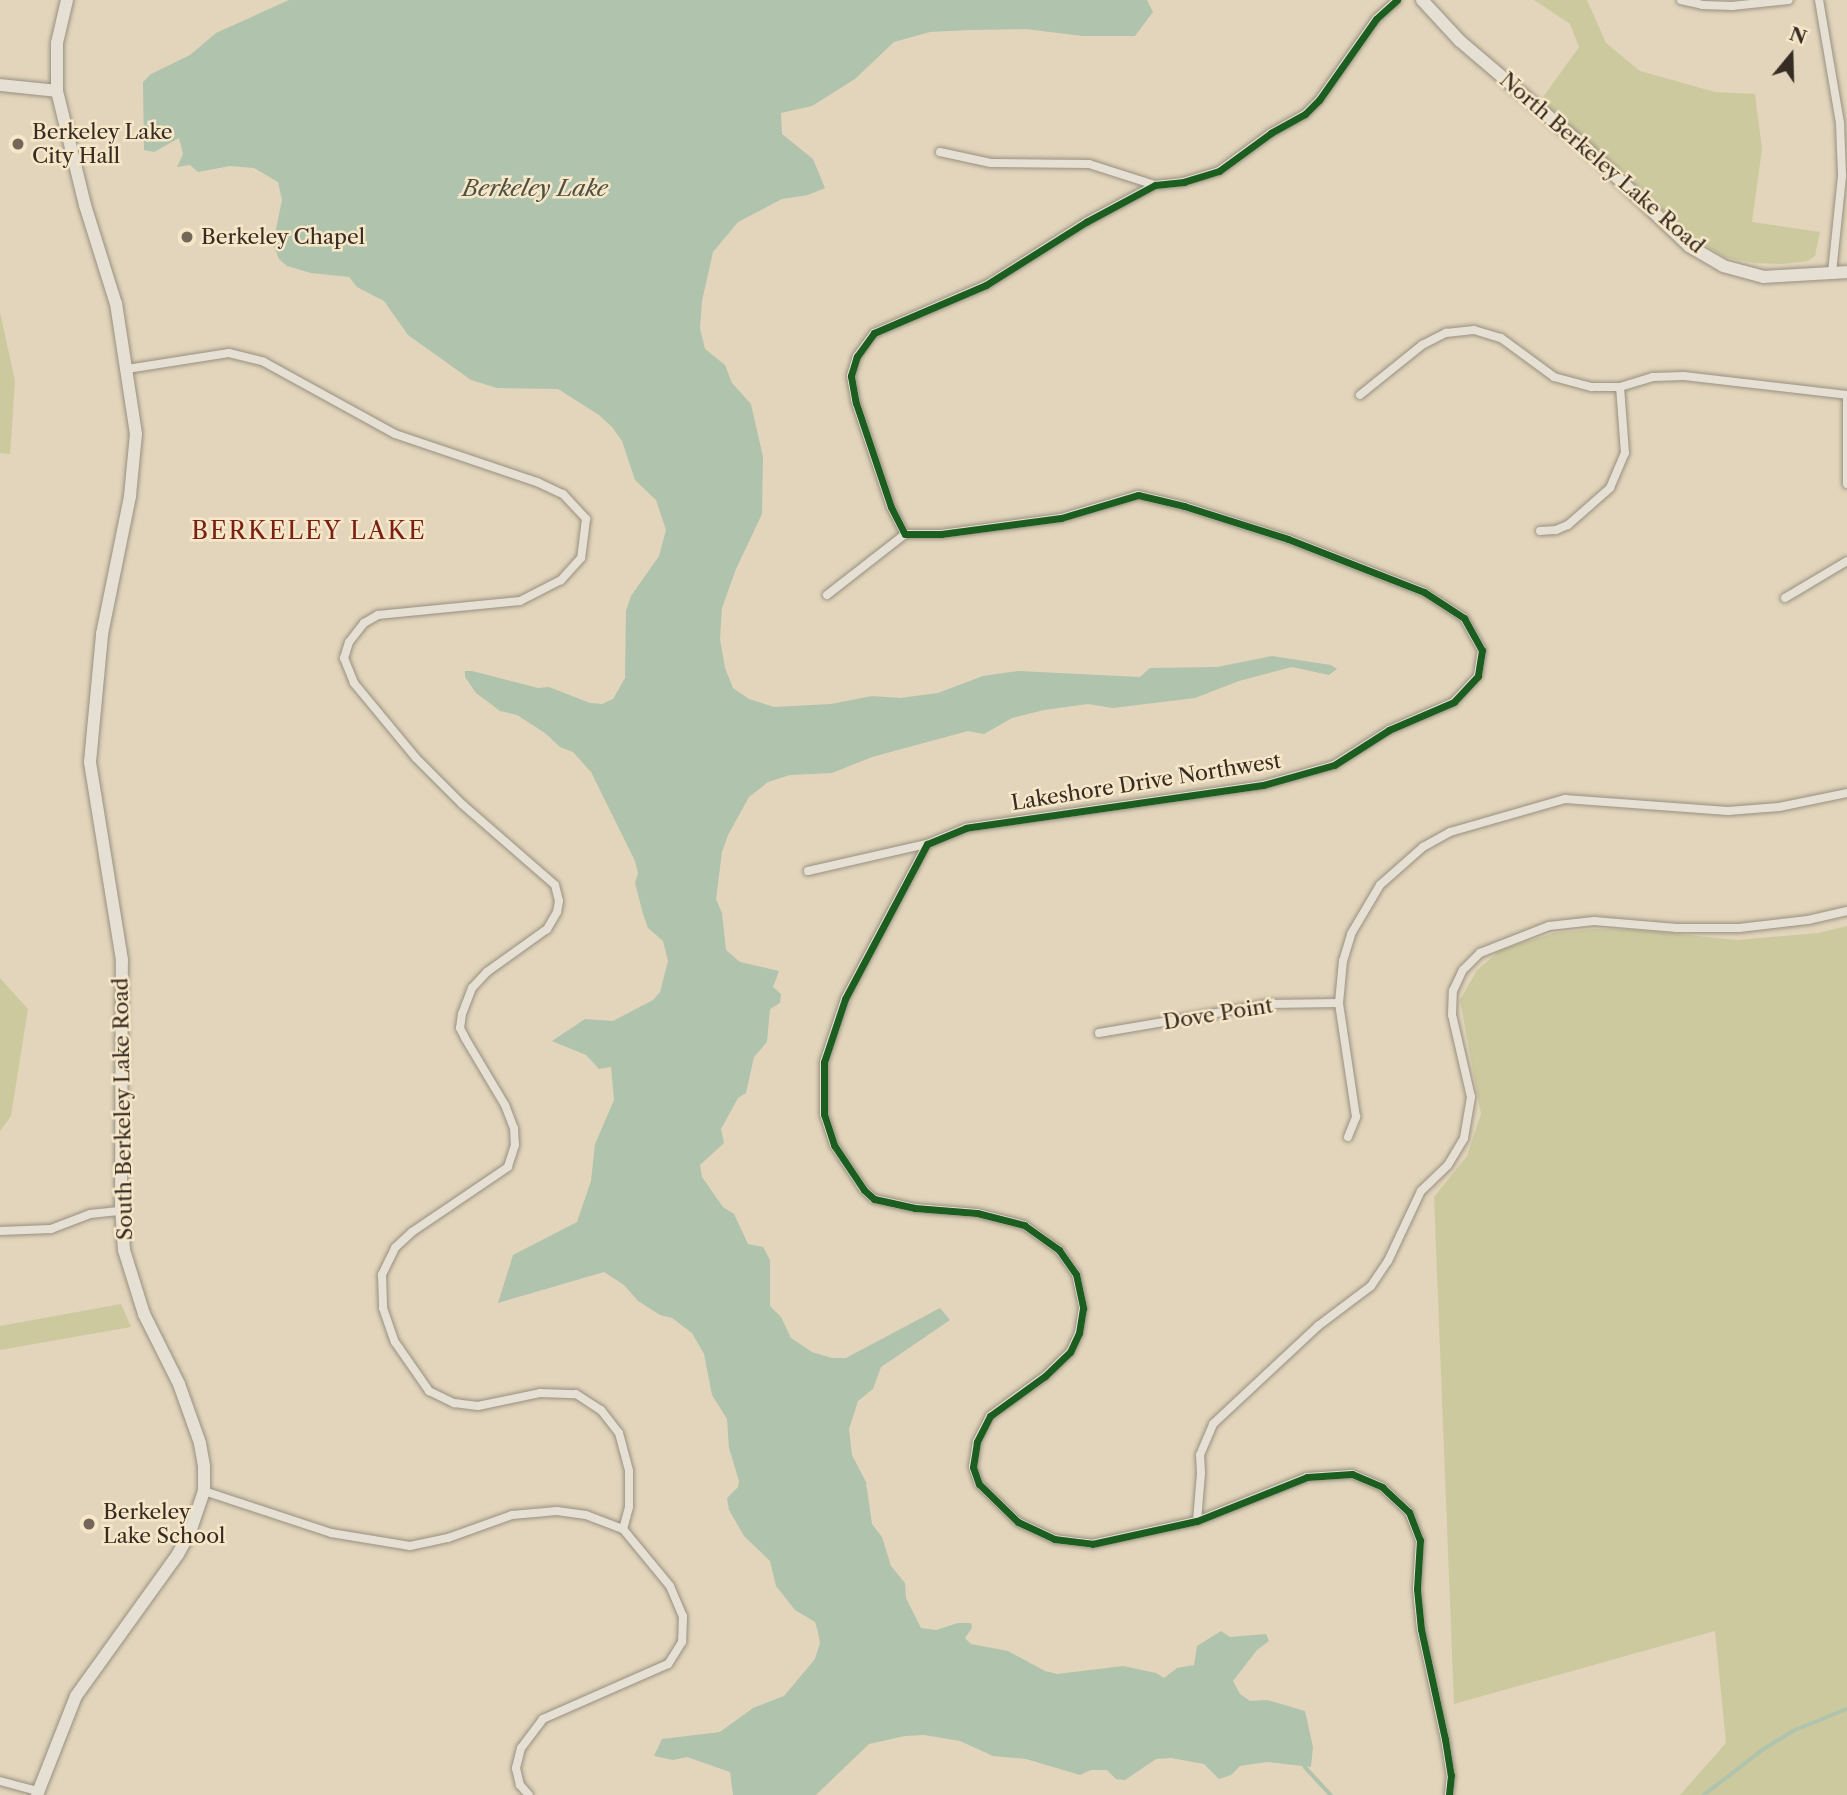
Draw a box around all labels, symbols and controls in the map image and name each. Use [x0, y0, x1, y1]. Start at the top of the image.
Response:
north arrow [1756, 21, 1826, 91]
text: N [1786, 22, 1810, 49]
street label: North Berkeley Lake Road [1494, 67, 1710, 259]
place label: Berkeley Lake City Hall [32, 119, 173, 169]
marker: Berkeley Lake City Hall [10, 136, 26, 152]
water label: Berkeley Lake [462, 174, 608, 202]
place label: Berkeley Chapel [201, 224, 366, 250]
marker: Berkeley Chapel [179, 229, 195, 245]
district label: BERKELEY LAKE [192, 517, 426, 545]
street label: Lakeshore Drive Northwest [1009, 748, 1283, 816]
street label: South Berkeley Lake Road [108, 977, 138, 1241]
street label: Dove Point [1161, 993, 1275, 1035]
place label: Berkeley Lake School [103, 1499, 225, 1549]
marker: Berkeley Lake School [81, 1516, 97, 1532]

